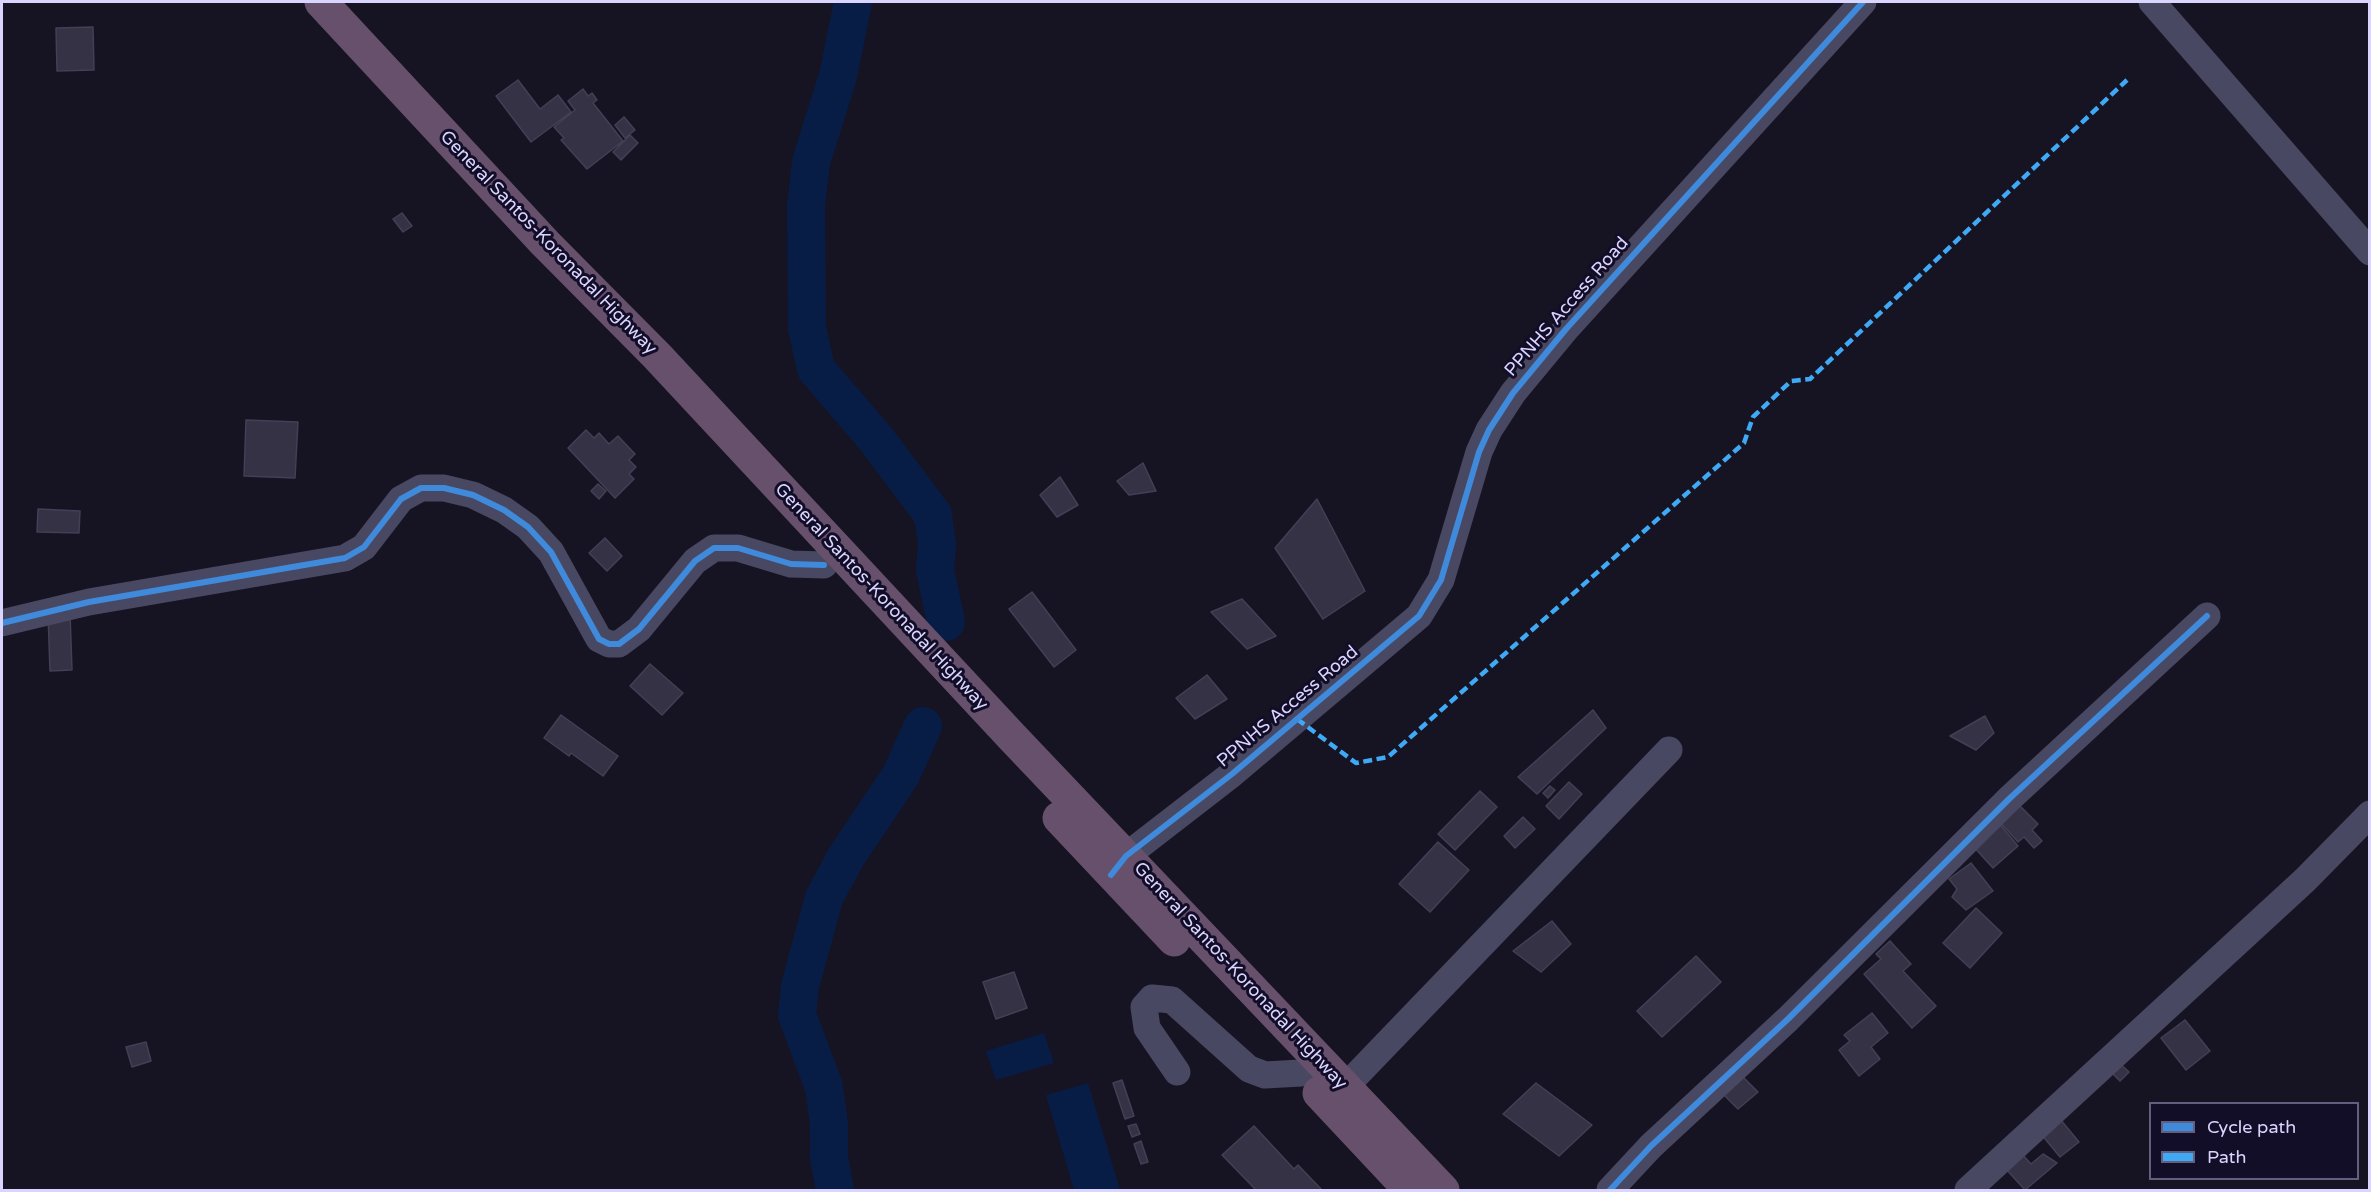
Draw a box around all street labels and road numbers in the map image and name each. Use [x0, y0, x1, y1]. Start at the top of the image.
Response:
street label: General Santos-Koronadal Highway [435, 127, 661, 359]
street label: PPNHS Access Road [1501, 233, 1633, 381]
street label: General Santos-Koronadal Highway [770, 479, 992, 715]
street label: PPNHS Access Road [1213, 642, 1363, 772]
street label: General Santos-Koronadal Highway [1129, 858, 1351, 1094]

